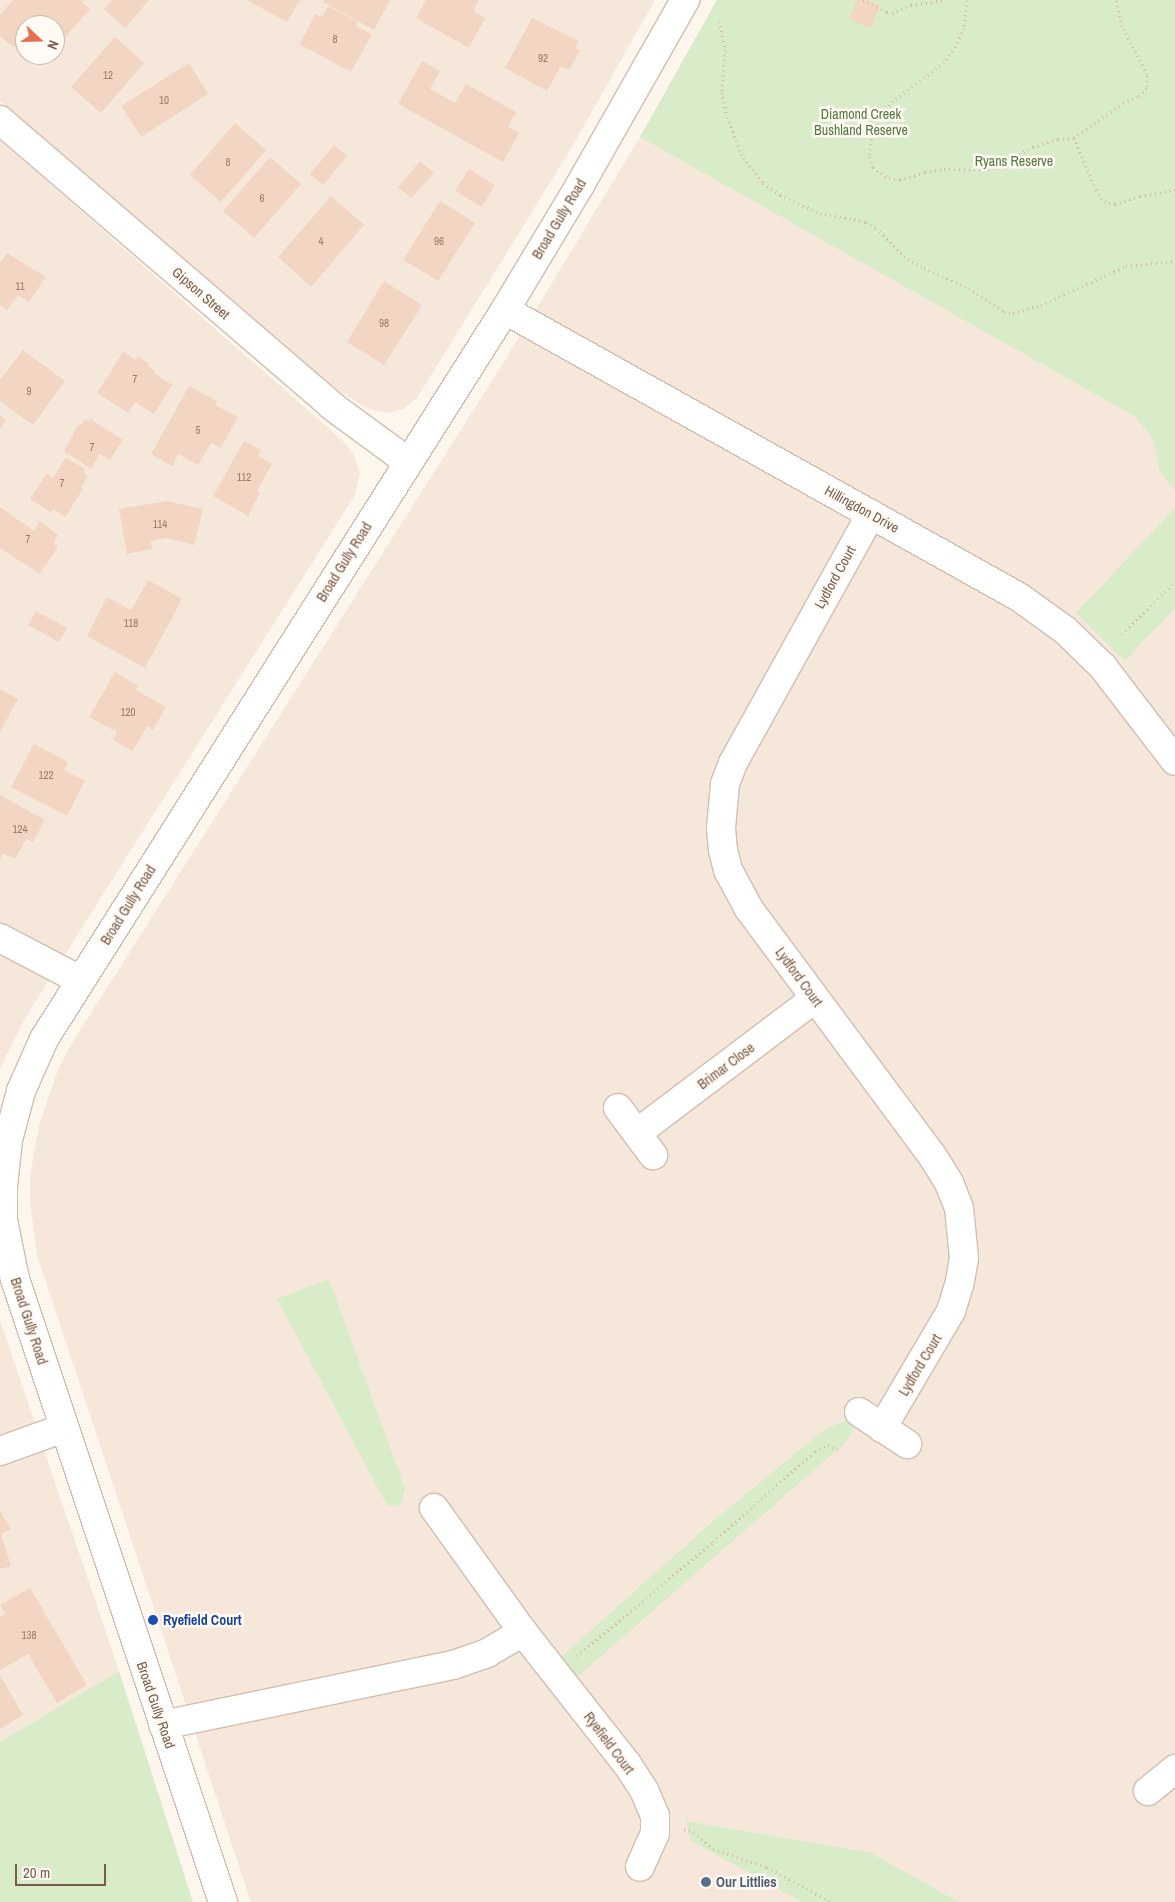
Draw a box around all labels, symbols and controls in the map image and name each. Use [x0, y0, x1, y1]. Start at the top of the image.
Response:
north arrow [15, 15, 65, 65]
house number: 8 [332, 32, 338, 46]
text: N [43, 38, 63, 52]
house number: 92 [538, 51, 548, 65]
house number: 12 [103, 68, 113, 82]
house number: 10 [159, 93, 169, 107]
park label: Diamond Creek Bushland Reserve [814, 106, 908, 138]
park label: Ryans Reserve [975, 153, 1053, 169]
house number: 8 [225, 155, 231, 169]
street label: Broad Gully Road [528, 176, 590, 262]
house number: 6 [259, 191, 265, 205]
house number: 4 [318, 234, 324, 248]
house number: 96 [434, 234, 444, 248]
street label: Gipson Street [169, 263, 233, 323]
house number: 11 [15, 279, 25, 293]
house number: 98 [379, 316, 389, 330]
house number: 7 [132, 372, 138, 386]
house number: 9 [26, 384, 32, 398]
house number: 5 [195, 423, 201, 437]
house number: 7 [89, 440, 95, 454]
house number: 112 [237, 470, 251, 484]
house number: 7 [59, 476, 65, 490]
street label: Hillingdon Drive [822, 482, 902, 536]
house number: 114 [153, 517, 167, 531]
street label: Broad Gully Road [313, 519, 375, 605]
house number: 7 [25, 532, 31, 546]
street label: Lydford Court [811, 543, 859, 611]
house number: 118 [124, 616, 138, 630]
house number: 120 [120, 705, 136, 719]
house number: 122 [38, 768, 54, 782]
house number: 124 [12, 822, 28, 836]
street label: Broad Gully Road [97, 862, 159, 948]
street label: Lydford Court [772, 944, 826, 1010]
street label: Brimar Close [694, 1039, 758, 1093]
street label: Broad Gully Road [7, 1275, 51, 1367]
street label: Lydford Court [895, 1331, 945, 1399]
place label: Ryefield Court [163, 1612, 241, 1628]
marker: Ryefield Court [147, 1614, 159, 1626]
house number: 138 [21, 1628, 37, 1642]
street label: Broad Gully Road [133, 1659, 179, 1751]
street label: Ryefield Court [580, 1709, 638, 1777]
scale bar [18, 1854, 109, 1886]
text: 20 m [23, 1862, 50, 1883]
place label: Our Littlies [716, 1874, 777, 1890]
marker: Our Littlies [700, 1876, 712, 1888]

